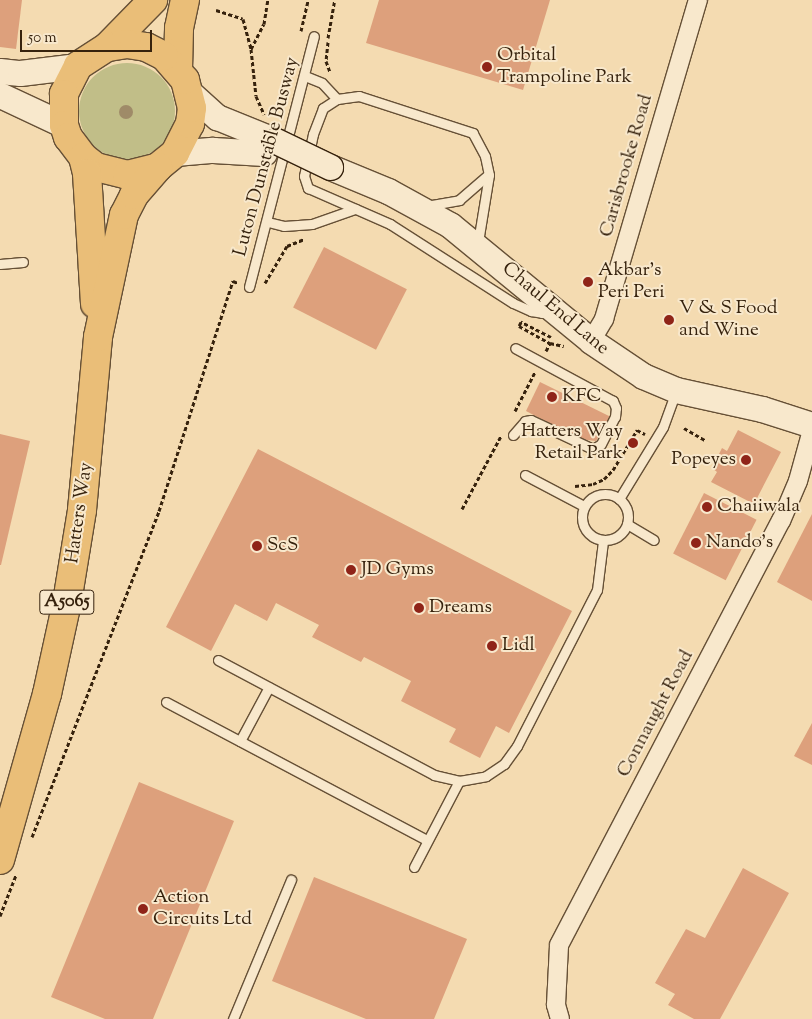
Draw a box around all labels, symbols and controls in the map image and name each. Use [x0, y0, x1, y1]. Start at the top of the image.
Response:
scale bar [22, 20, 155, 52]
text: 50 m [28, 28, 57, 49]
place label: Orbital Trampoline Park [497, 45, 632, 89]
street label: Luton Dunstable Busway [229, 55, 305, 259]
marker: Orbital Trampoline Park [481, 61, 493, 73]
street label: Carisbrooke Road [596, 92, 658, 240]
street label: Chaul End Lane [497, 258, 613, 360]
place label: Akbar's Peri Peri [598, 260, 665, 304]
marker: Akbar's Peri Peri [582, 276, 594, 288]
place label: V & S Food and Wine [679, 298, 778, 342]
marker: V & S Food and Wine [663, 314, 675, 326]
place label: KFC [562, 386, 602, 408]
marker: KFC [546, 391, 558, 403]
place label: Hatters Way Retail Park [521, 421, 623, 465]
marker: Hatters Way Retail Park [627, 437, 639, 449]
place label: Popeyes [671, 449, 736, 471]
marker: Popeyes [740, 454, 752, 466]
street label: Hatters Way [62, 461, 98, 565]
place label: Chaiiwala [717, 496, 800, 518]
marker: Chaiiwala [701, 501, 713, 513]
place label: Nando's [706, 532, 773, 554]
place label: ScS [267, 535, 298, 557]
marker: Nando's [690, 537, 702, 549]
marker: ScS [251, 540, 263, 552]
place label: JD Gyms [361, 559, 434, 581]
marker: JD Gyms [345, 564, 357, 576]
road number: A5065 [38, 586, 96, 618]
place label: Dreams [429, 597, 492, 619]
marker: Dreams [413, 602, 425, 614]
place label: Lidl [502, 635, 535, 657]
marker: Lidl [486, 640, 498, 652]
street label: Connaught Road [613, 647, 699, 781]
place label: Action Circuits Ltd [153, 887, 252, 931]
marker: Action Circuits Ltd [137, 903, 149, 915]

